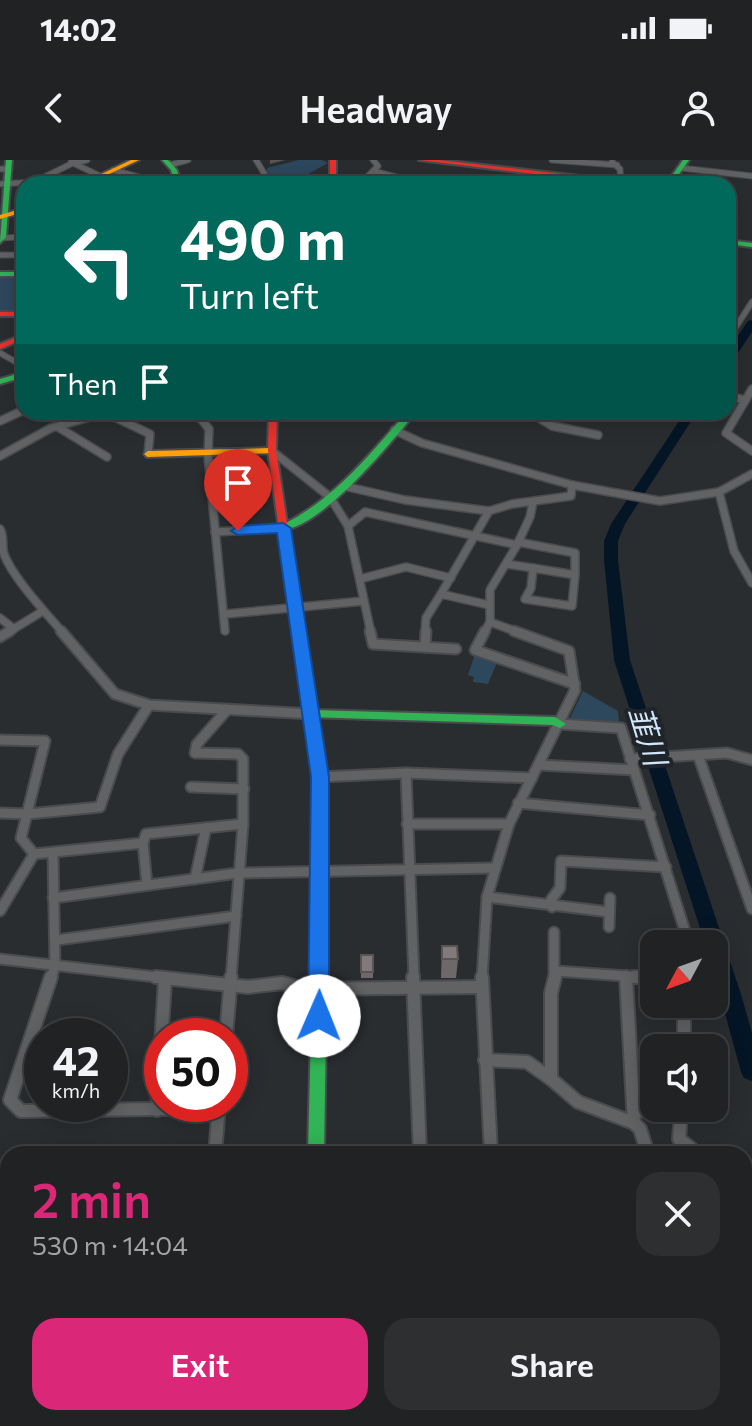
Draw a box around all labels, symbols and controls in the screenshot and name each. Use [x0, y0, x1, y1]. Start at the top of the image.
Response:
text: 14:02 [40, 10, 117, 47]
icon: back [32, 86, 76, 130]
text: Headway [299, 86, 453, 130]
icon: person [676, 86, 720, 130]
text: 490 m [180, 203, 346, 272]
icon: left [48, 208, 152, 312]
text: Turn left [180, 272, 319, 316]
icon: arrive [133, 360, 177, 404]
text: Then [48, 364, 117, 401]
pin [204, 449, 272, 531]
icon: arrive [216, 461, 260, 505]
water label: 韮川 [623, 701, 677, 772]
north arrow [640, 930, 728, 1018]
map controls [640, 930, 728, 1122]
position arrow [277, 974, 361, 1058]
speed limit sign: 50 [144, 1018, 248, 1122]
button: sound [640, 1034, 728, 1122]
text: 42 [53, 1035, 100, 1084]
text: km/h [52, 1078, 100, 1102]
text: 2 min [32, 1169, 151, 1228]
button: close [636, 1172, 720, 1256]
text: 530 m · 14:04 [32, 1229, 188, 1260]
button: Exit [32, 1318, 368, 1410]
button: Share [384, 1318, 720, 1410]

